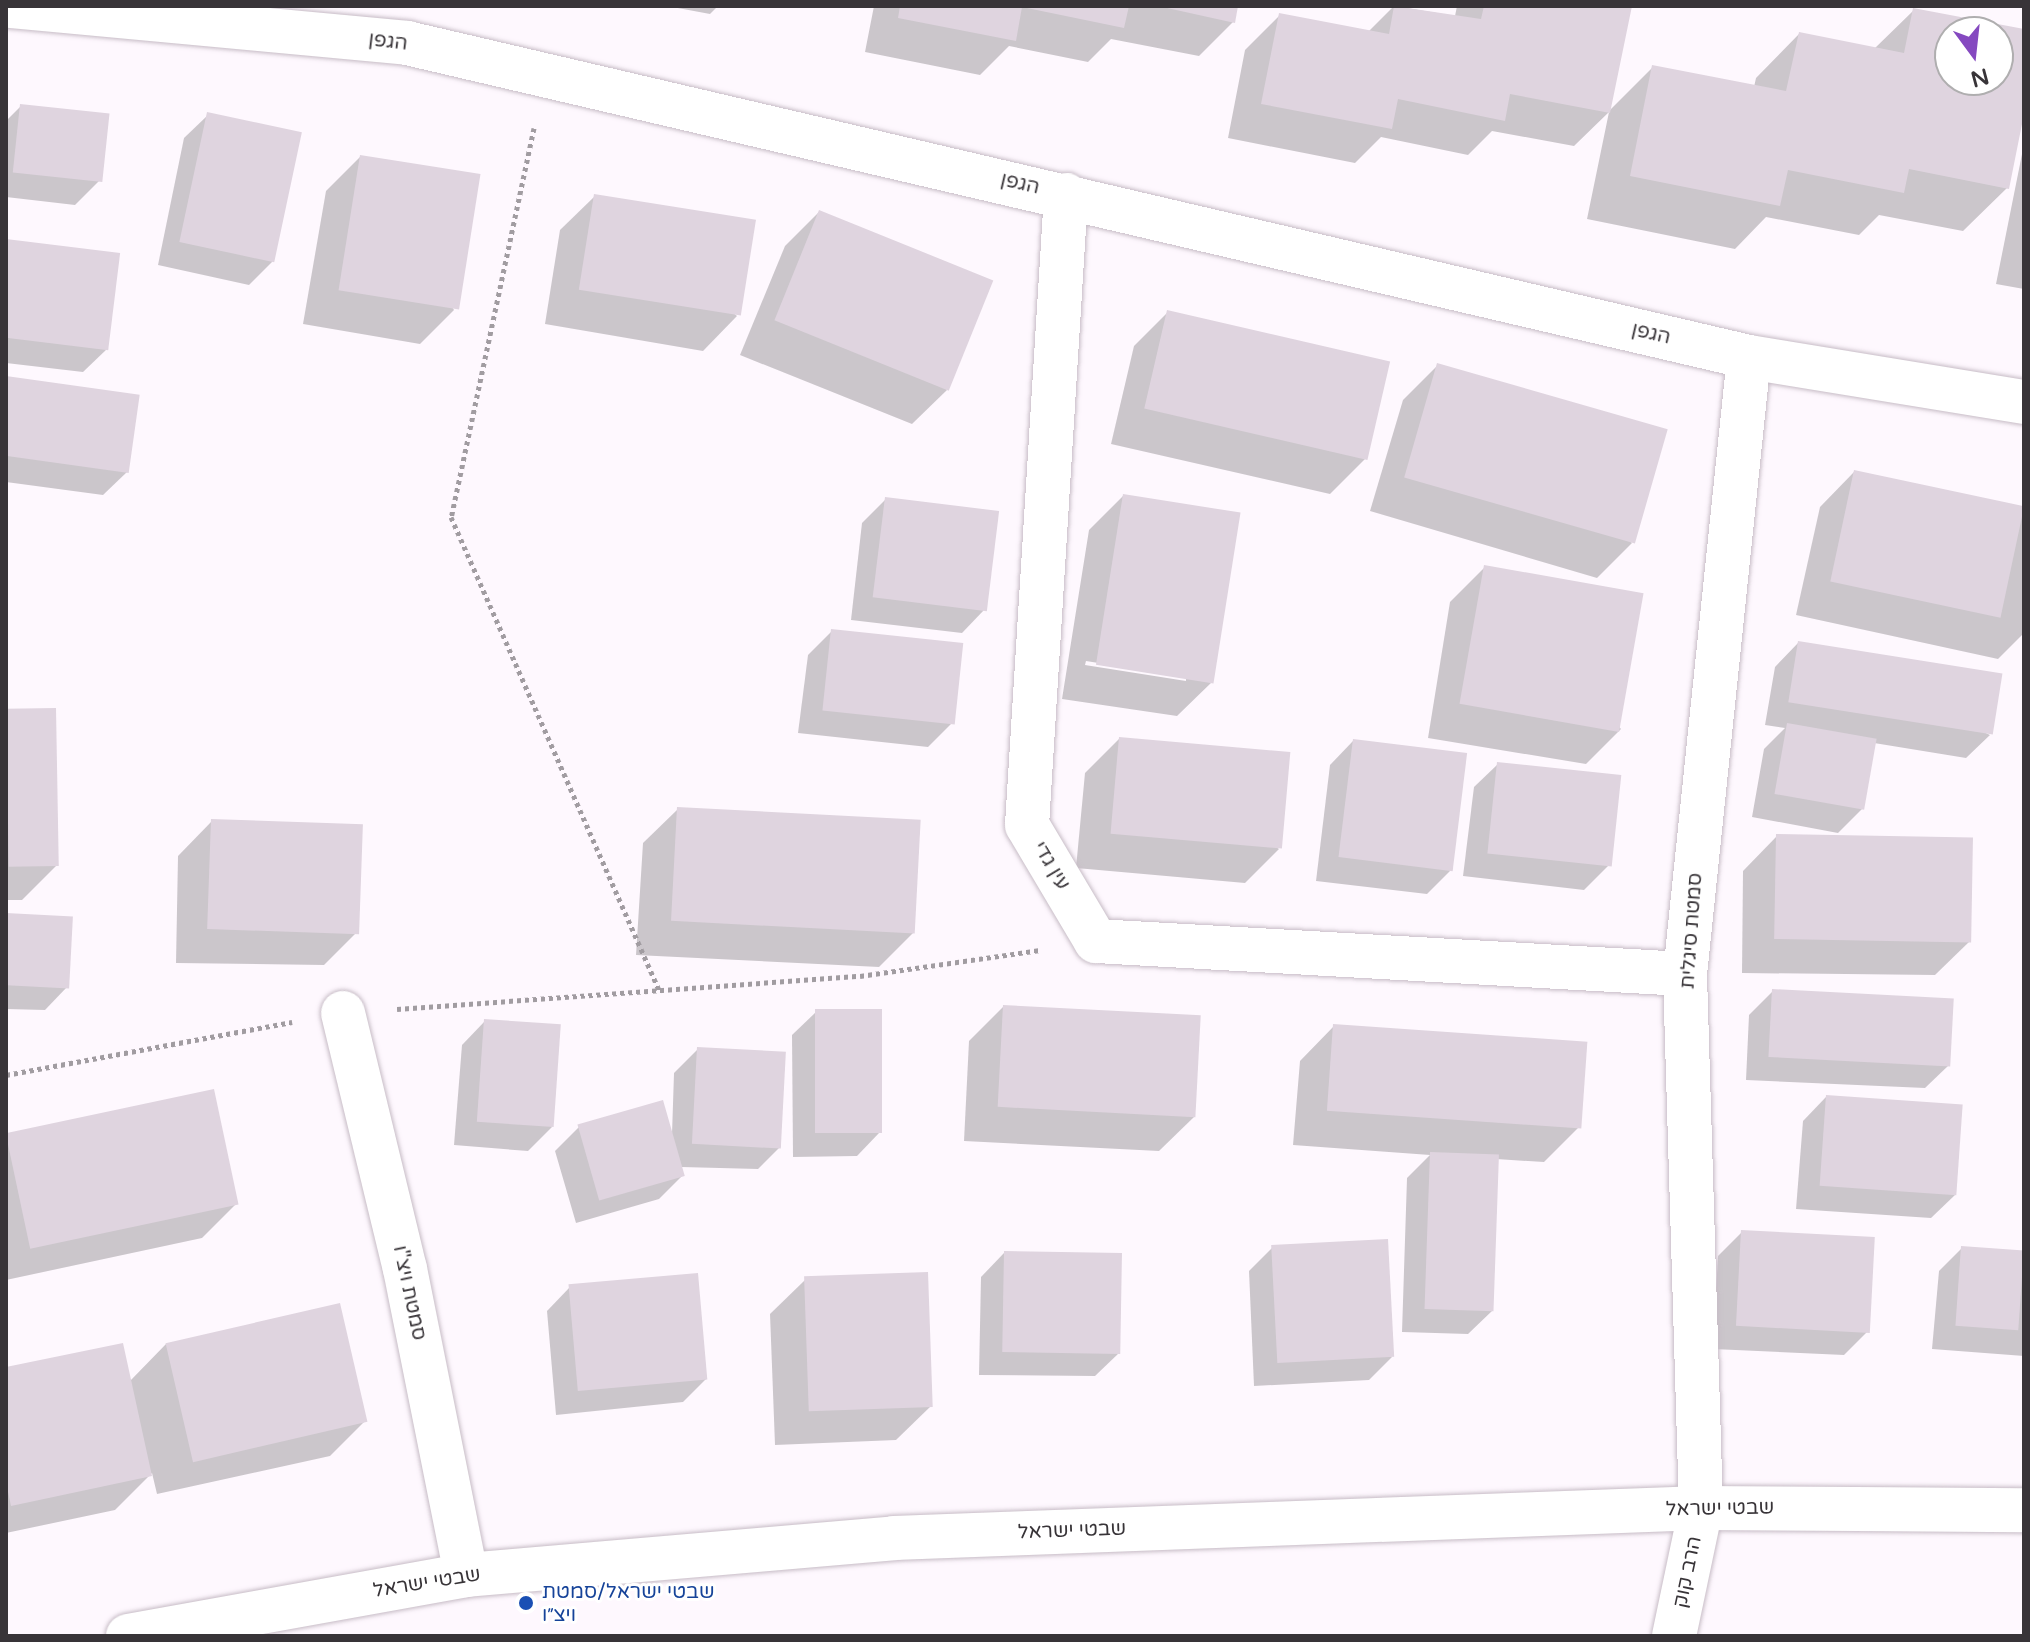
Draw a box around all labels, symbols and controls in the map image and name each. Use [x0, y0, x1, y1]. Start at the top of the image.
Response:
north arrow [1934, 16, 2014, 96]
street label: הגפן [367, 28, 409, 56]
text: N [1968, 62, 1992, 92]
street label: הגפן [998, 168, 1042, 200]
street label: הגפן [1629, 318, 1673, 350]
street label: עין גדי [1027, 837, 1075, 895]
street label: סמטת סיגלית [1676, 872, 1708, 990]
street label: סמטת ויצ"ו [387, 1243, 431, 1343]
street label: שבטי ישראל [1666, 1496, 1774, 1522]
street label: שבטי ישראל [1017, 1517, 1127, 1545]
street label: הרב קוק [1669, 1534, 1707, 1610]
street label: שבטי ישראל [372, 1563, 482, 1603]
place label: שבטי ישראל/סמטת ויצ״ו [542, 1580, 714, 1627]
marker: שבטי ישראל/סמטת ויצ״ו [517, 1594, 535, 1612]

